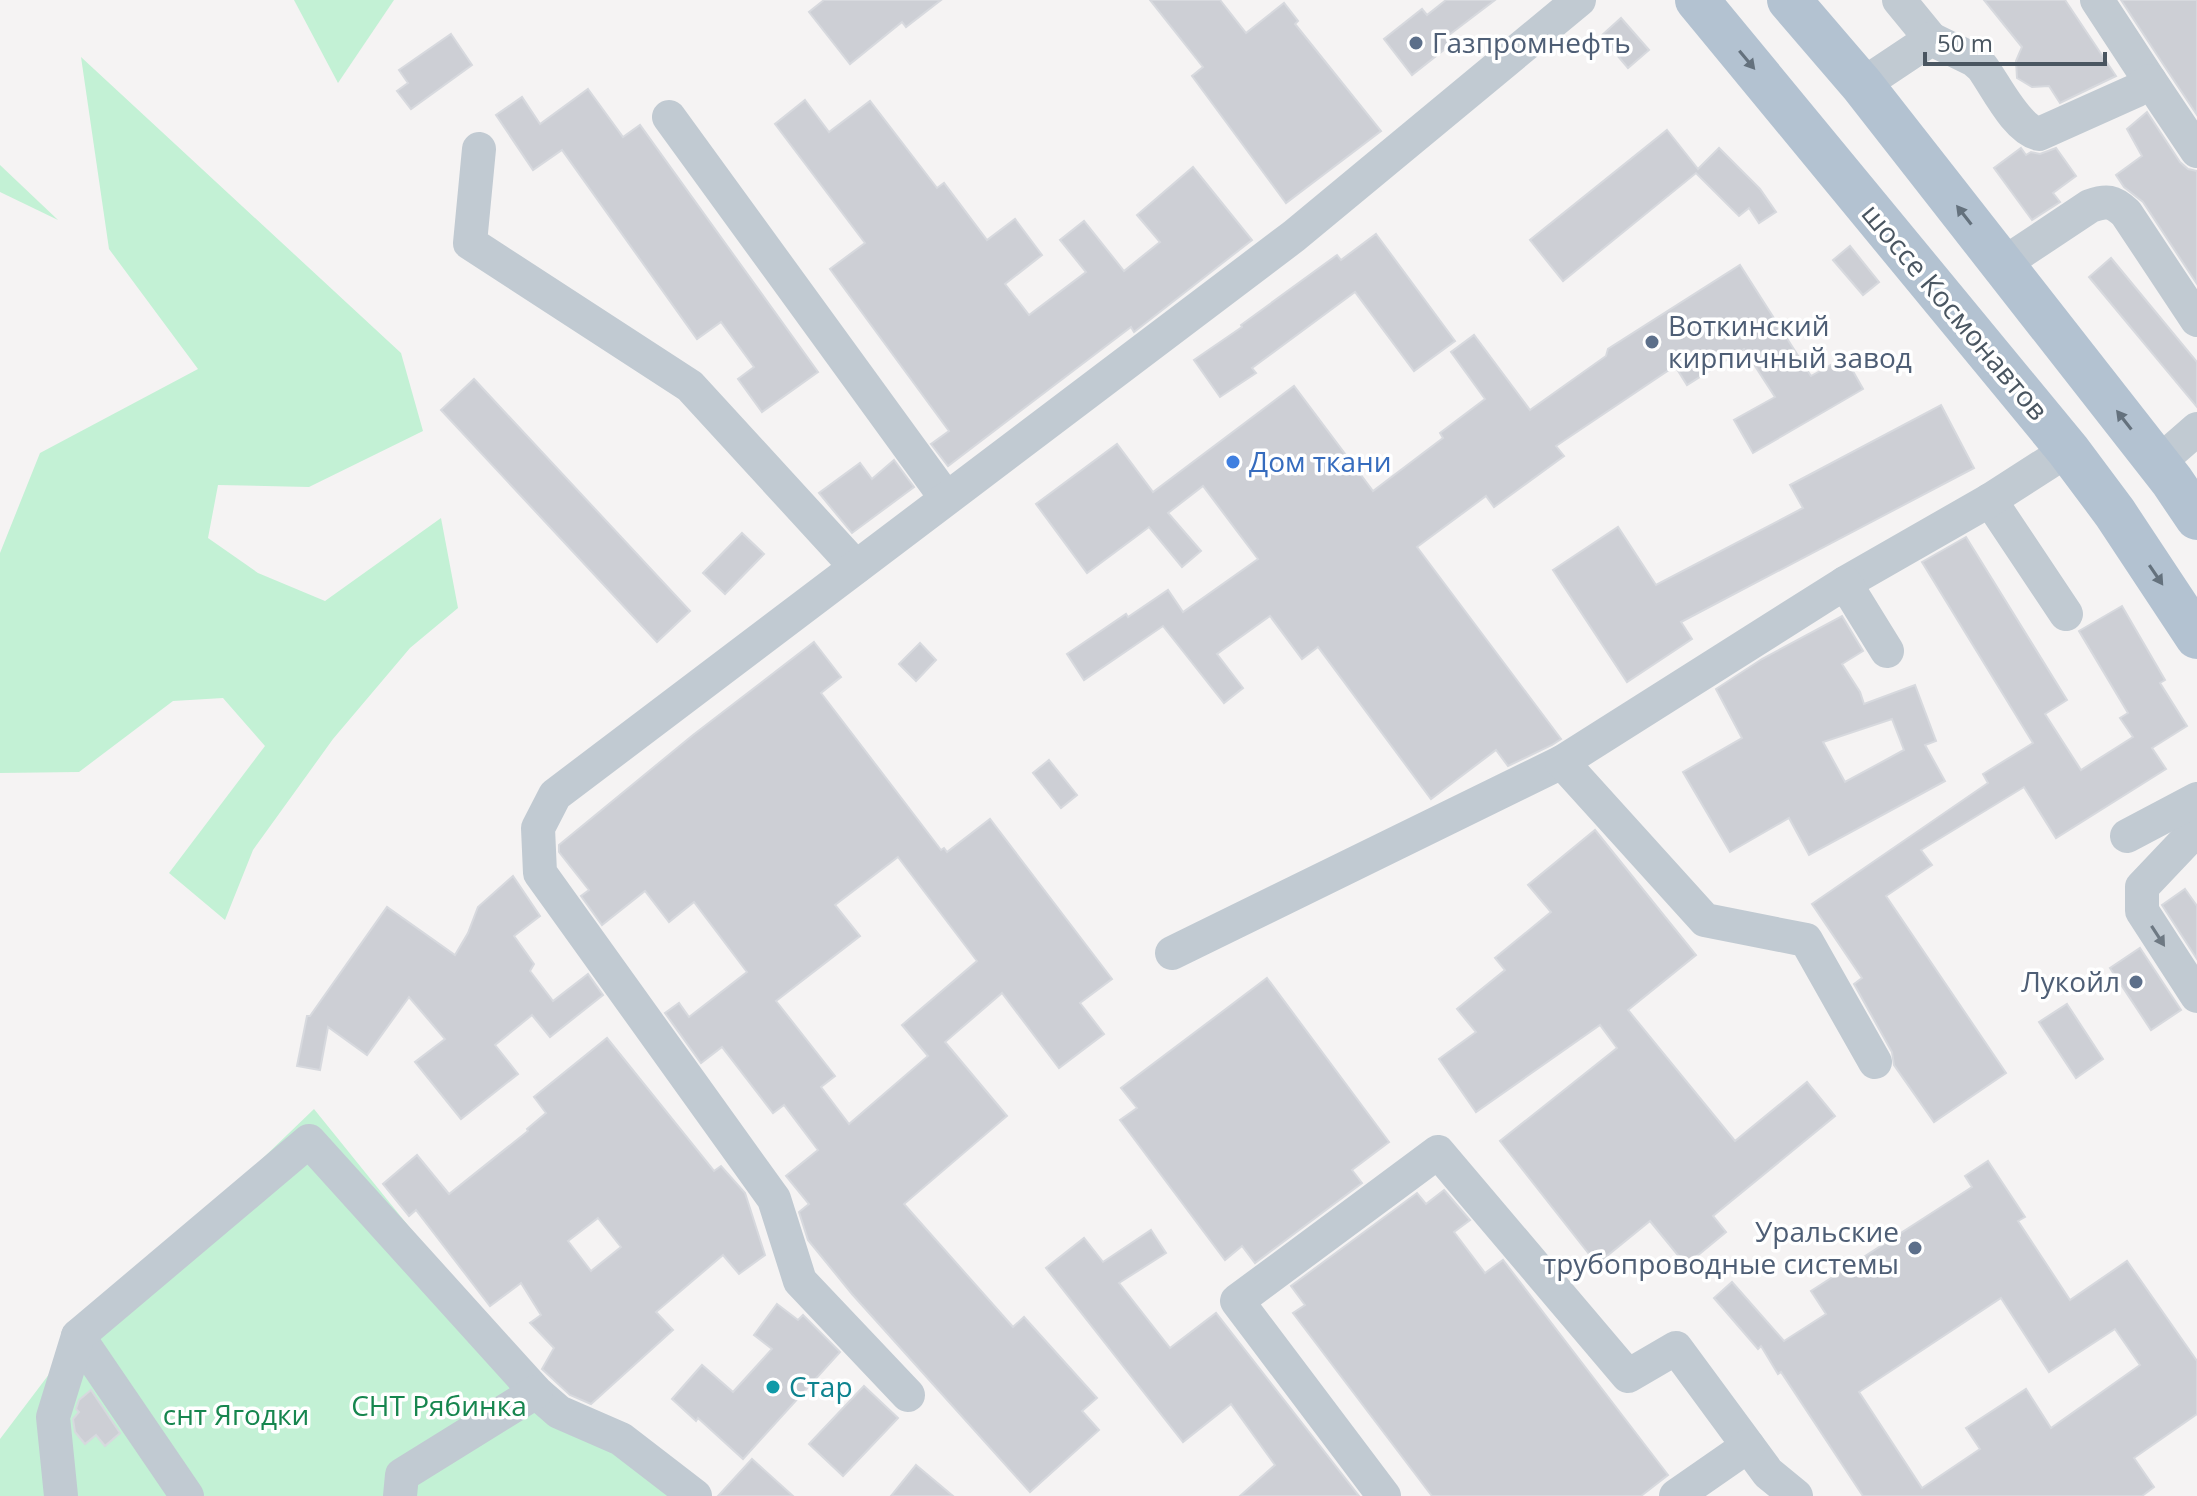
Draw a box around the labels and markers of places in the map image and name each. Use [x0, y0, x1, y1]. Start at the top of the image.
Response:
place label: Газпромнефть [1432, 23, 1631, 61]
marker: Газпромнефть [1407, 34, 1425, 52]
place label: Воткинский кирпичный завод [1668, 306, 1912, 376]
marker: Воткинский кирпичный завод [1643, 333, 1661, 351]
place label: Дом ткани [1249, 442, 1392, 480]
marker: Дом ткани [1224, 453, 1242, 471]
place label: Лукойл [2021, 962, 2120, 1000]
marker: Лукойл [2127, 973, 2145, 991]
place label: Уральские трубопроводные системы [1543, 1212, 1899, 1282]
marker: Уральские трубопроводные системы [1906, 1239, 1924, 1257]
place label: Стар [789, 1367, 853, 1405]
marker: Стар [764, 1378, 782, 1396]

